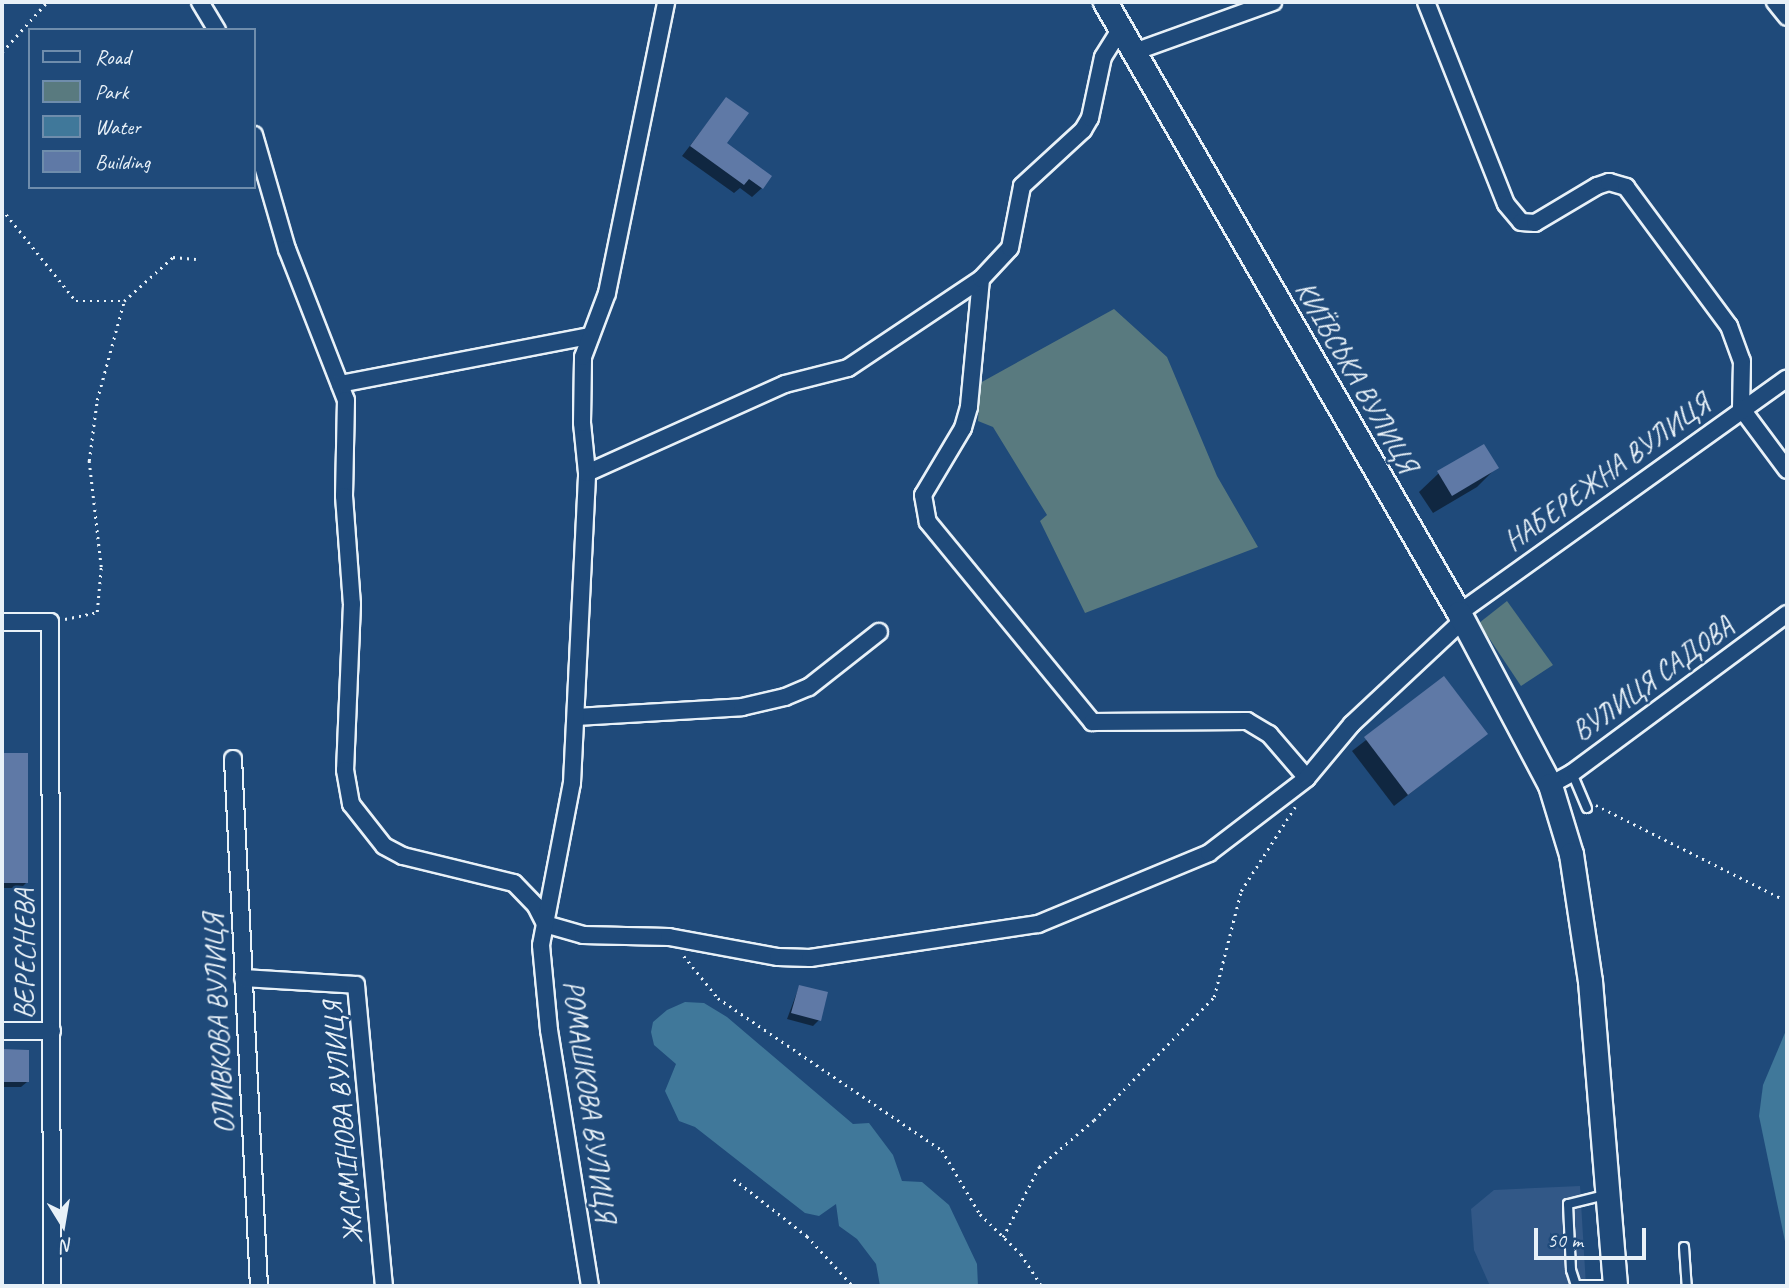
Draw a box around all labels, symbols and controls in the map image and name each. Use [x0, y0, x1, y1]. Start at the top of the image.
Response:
legend [28, 28, 256, 189]
text: Road [95, 44, 130, 70]
text: Park [95, 79, 128, 105]
text: Water [95, 114, 141, 140]
text: Building [95, 149, 150, 175]
street label: КИЇВСЬКА ВУЛИЦЯ [1288, 276, 1424, 478]
street label: НАБЕРЕЖНА ВУЛИЦЯ [1499, 388, 1715, 558]
street label: ВУЛИЦЯ САДОВА [1566, 609, 1740, 749]
street label: ВЕРЕСНЕВА [8, 889, 42, 1019]
street label: ОЛИВКОВА ВУЛИЦЯ [197, 914, 241, 1134]
street label: РОМАШКОВА ВУЛИЦЯ [556, 980, 622, 1222]
street label: ЖАСМІНОВА ВУЛИЦЯ [316, 1002, 370, 1244]
north arrow [28, 1190, 98, 1260]
scale bar [1537, 1214, 1649, 1258]
text: 50 m [1547, 1227, 1583, 1253]
text: N [59, 1233, 75, 1259]

